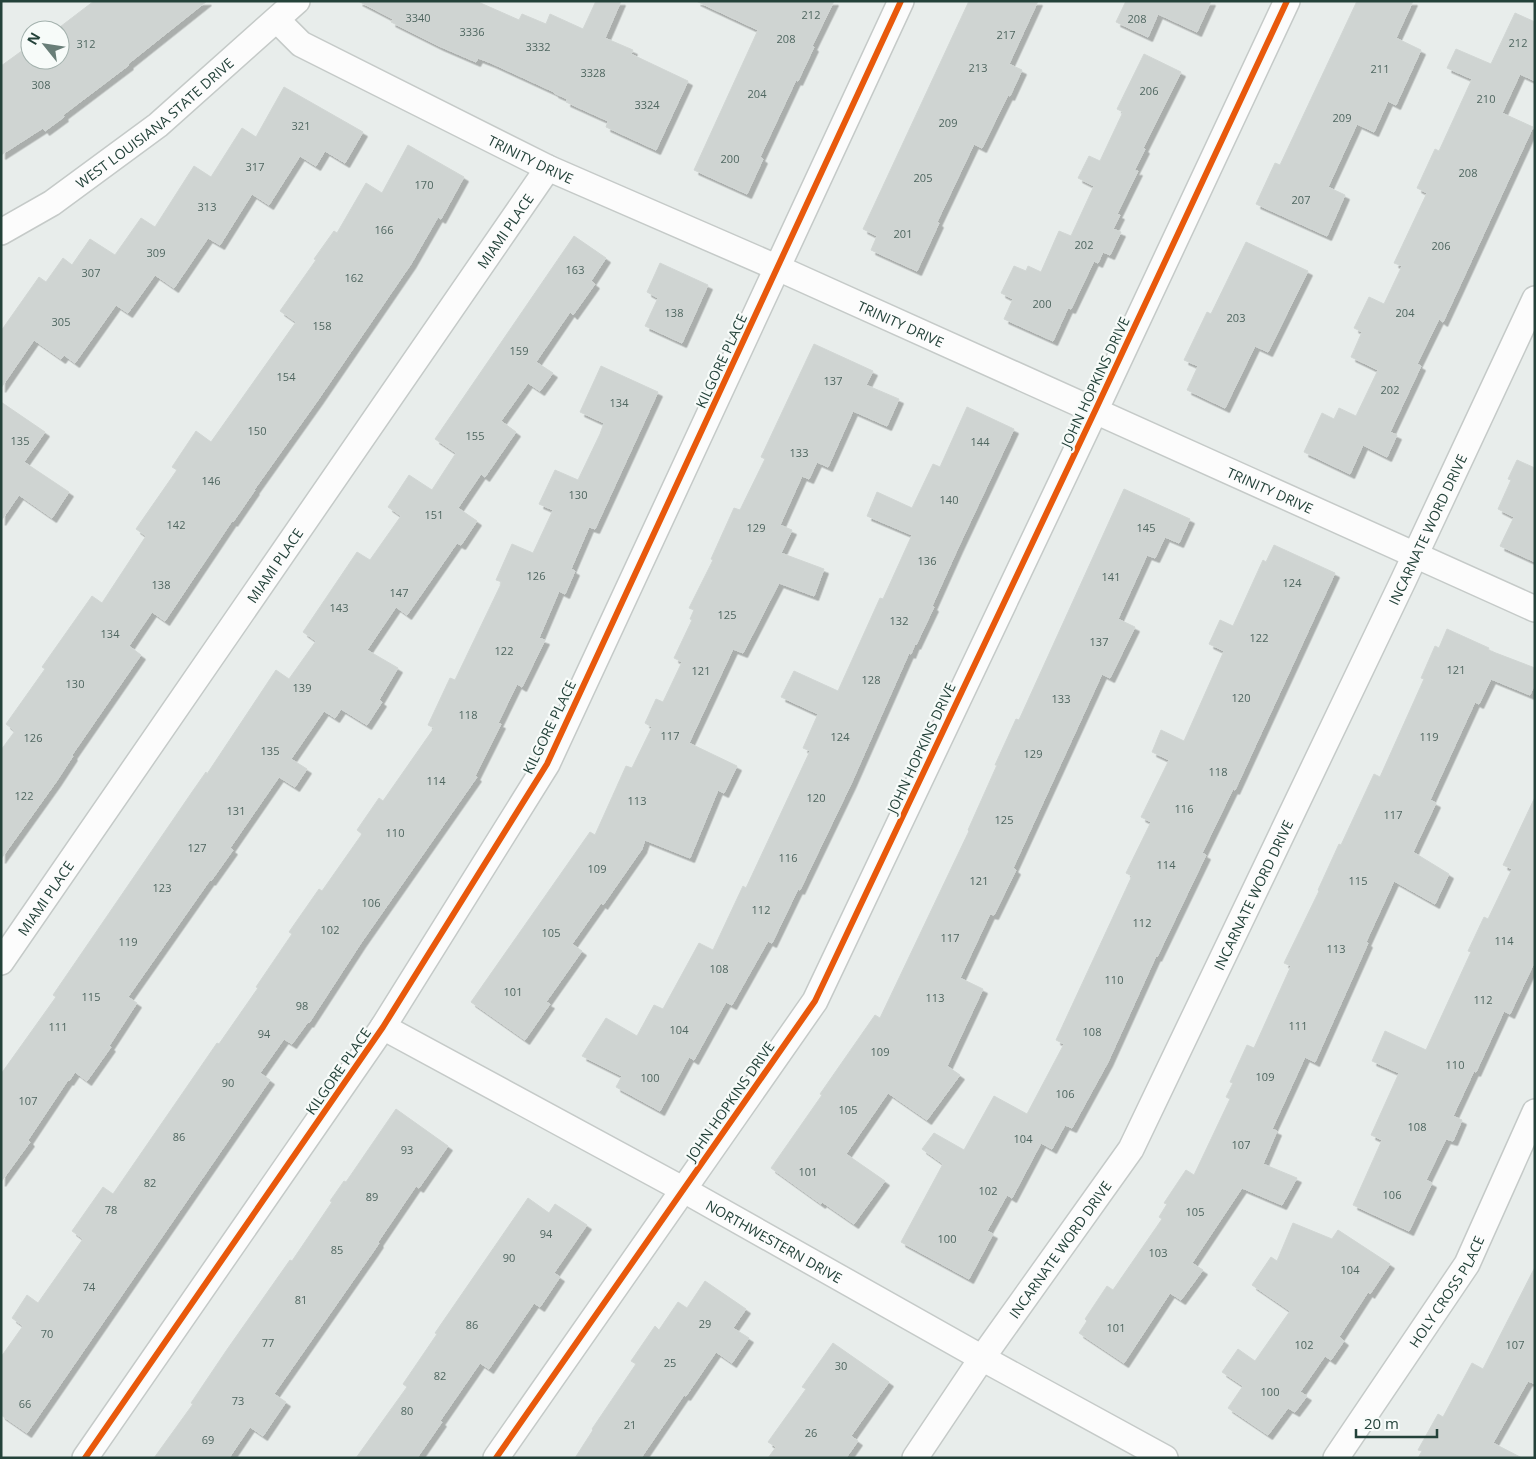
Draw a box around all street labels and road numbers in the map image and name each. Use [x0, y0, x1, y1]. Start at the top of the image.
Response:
street label: WEST LOUISIANA STATE DRIVE [72, 53, 237, 192]
street label: TRINITY DRIVE [485, 130, 577, 188]
street label: MIAMI PLACE [472, 190, 537, 272]
street label: TRINITY DRIVE [855, 296, 947, 351]
street label: KILGORE PLACE [691, 311, 751, 411]
street label: JOHN HOPKINS DRIVE [1056, 314, 1134, 452]
street label: INCARNATE WORD DRIVE [1384, 451, 1471, 608]
street label: TRINITY DRIVE [1224, 462, 1316, 517]
street label: MIAMI PLACE [242, 524, 307, 606]
street label: KILGORE PLACE [518, 677, 580, 777]
street label: JOHN HOPKINS DRIVE [882, 680, 960, 818]
street label: INCARNATE WORD DRIVE [1209, 816, 1297, 973]
street label: MIAMI PLACE [13, 857, 78, 939]
street label: KILGORE PLACE [301, 1024, 375, 1118]
street label: JOHN HOPKINS DRIVE [680, 1037, 778, 1166]
street label: INCARNATE WORD DRIVE [1004, 1177, 1115, 1322]
street label: NORTHWESTERN DRIVE [703, 1195, 846, 1287]
street label: HOLY CROSS PLACE [1404, 1233, 1488, 1351]

